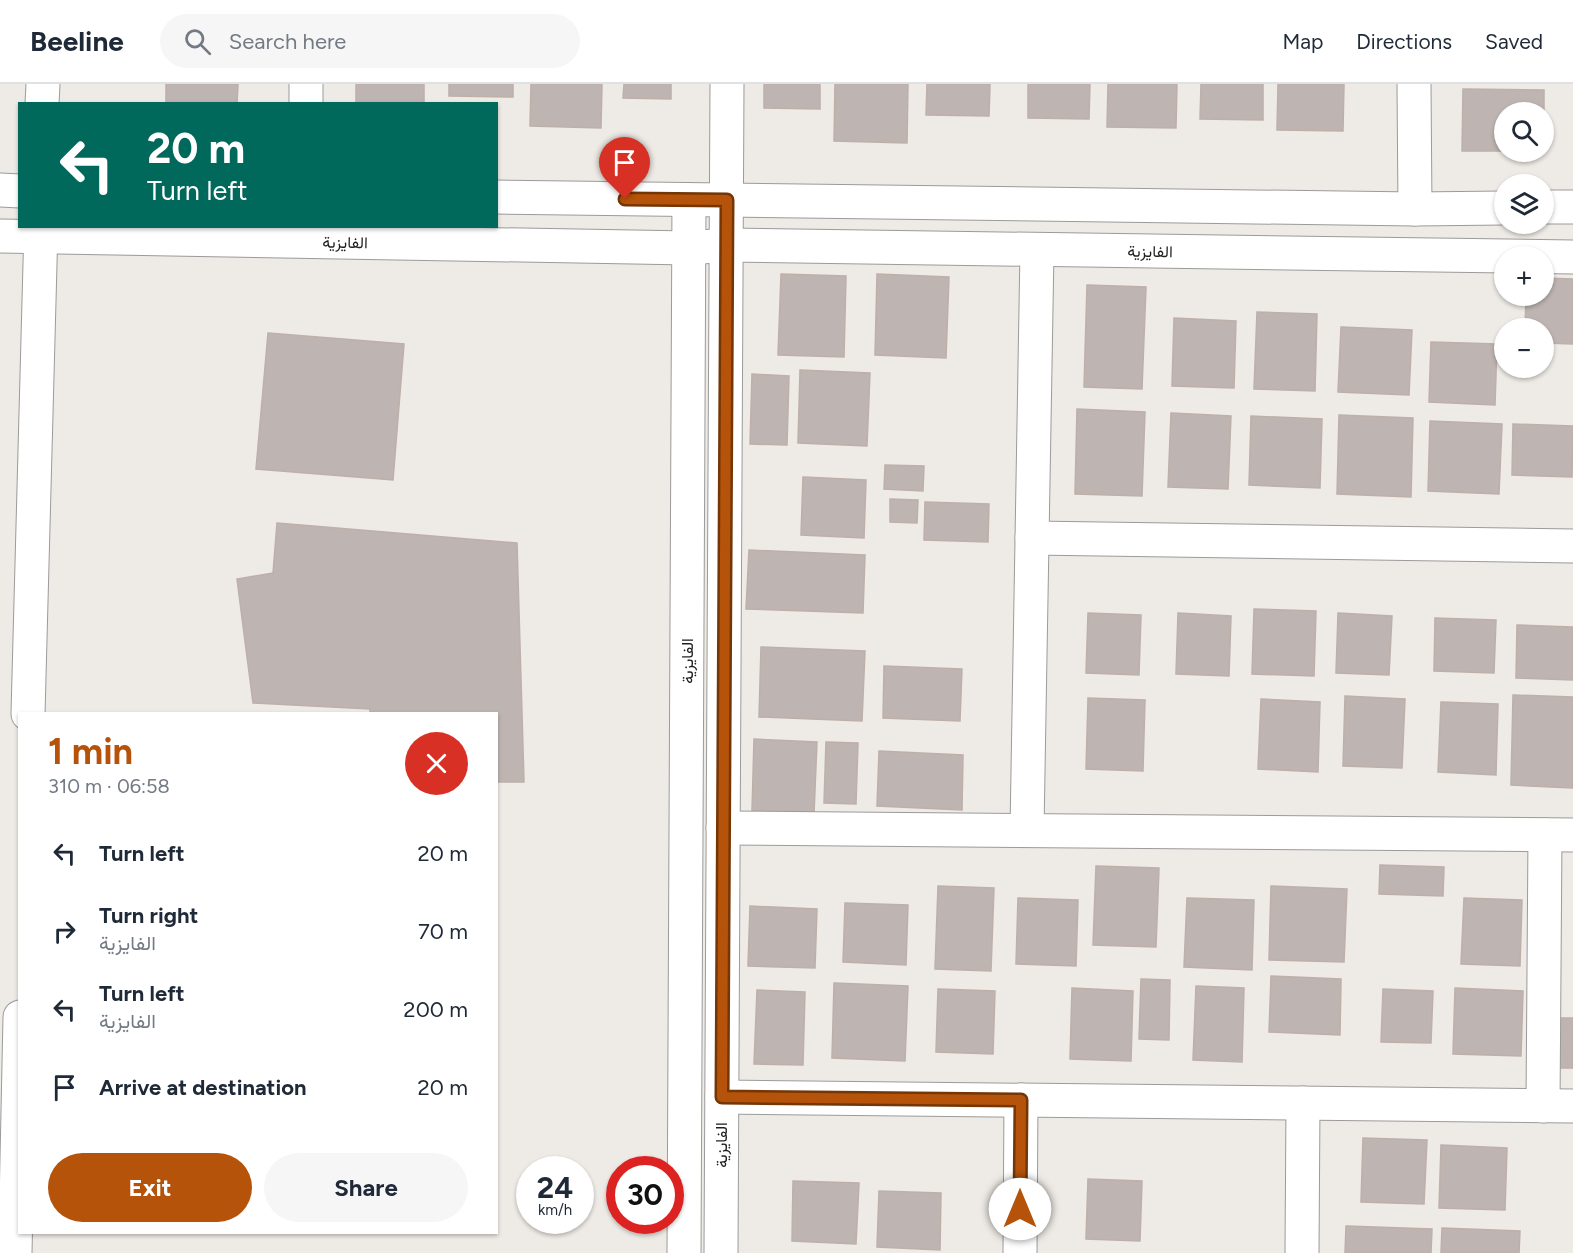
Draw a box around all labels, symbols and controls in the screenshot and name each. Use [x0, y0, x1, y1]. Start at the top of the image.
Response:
search box [160, 14, 580, 68]
text: Beeline [30, 24, 124, 58]
icon: search [181, 25, 214, 58]
text: Search here [229, 28, 346, 55]
text: Map [1282, 29, 1323, 54]
text: Directions [1356, 29, 1452, 54]
text: Saved [1485, 29, 1543, 54]
map controls [1494, 102, 1554, 378]
button: search [1494, 102, 1554, 162]
text: 20 m [147, 123, 245, 174]
icon: left [48, 126, 126, 204]
pin [599, 137, 650, 199]
icon: arrive [608, 146, 641, 179]
text: Turn left [147, 174, 247, 207]
button: layers [1494, 174, 1554, 234]
street label: الفايزية [322, 233, 368, 253]
street label: الفايزية [1127, 242, 1173, 262]
button: + [1494, 246, 1554, 306]
button: − [1494, 318, 1554, 378]
street label: الفايزية [678, 638, 698, 684]
text: 1 min [48, 730, 133, 773]
button: close [405, 732, 468, 795]
text: 310 m · 06:58 [48, 774, 170, 798]
icon: left [48, 837, 81, 870]
text: Turn left [99, 840, 185, 867]
text: 20 m [417, 840, 468, 867]
text: Turn right [99, 902, 198, 929]
icon: right [48, 915, 81, 948]
text: 70 m [418, 918, 468, 945]
text: الفايزية [99, 931, 156, 955]
text: Turn left [99, 980, 185, 1007]
icon: left [48, 993, 81, 1026]
text: 200 m [403, 996, 468, 1023]
text: الفايزية [99, 1009, 156, 1033]
icon: arrive [48, 1071, 81, 1104]
text: Arrive at destination [99, 1074, 307, 1101]
text: 20 m [417, 1074, 468, 1101]
street label: الفايزية [712, 1122, 732, 1168]
button: Exit [48, 1153, 252, 1222]
button: Share [264, 1153, 468, 1222]
speed limit sign: 30 [606, 1156, 684, 1234]
text: 24 [537, 1169, 573, 1206]
position arrow [988, 1177, 1052, 1241]
text: km/h [538, 1201, 572, 1219]

